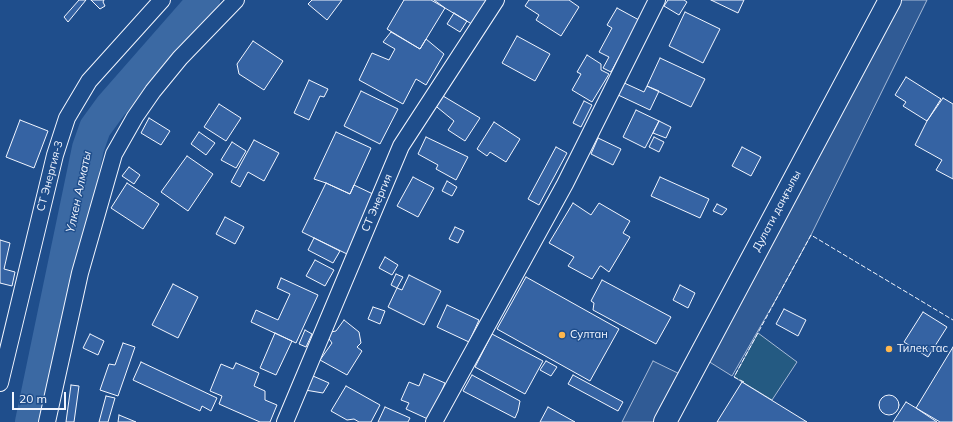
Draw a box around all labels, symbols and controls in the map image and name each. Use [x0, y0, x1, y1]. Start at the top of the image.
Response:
street label: СТ Энергия-3 [34, 139, 66, 213]
water label: Үлкен Алматы [63, 150, 95, 234]
street label: Дулати даңғылы [750, 168, 804, 254]
street label: СТ Энергия [359, 172, 395, 234]
place label: Султан [570, 328, 608, 342]
marker: Султан [557, 330, 567, 340]
place label: Тилек тас [897, 342, 948, 356]
marker: Тилек тас [884, 344, 894, 354]
scale bar [14, 384, 68, 410]
text: 20 m [19, 391, 47, 406]

